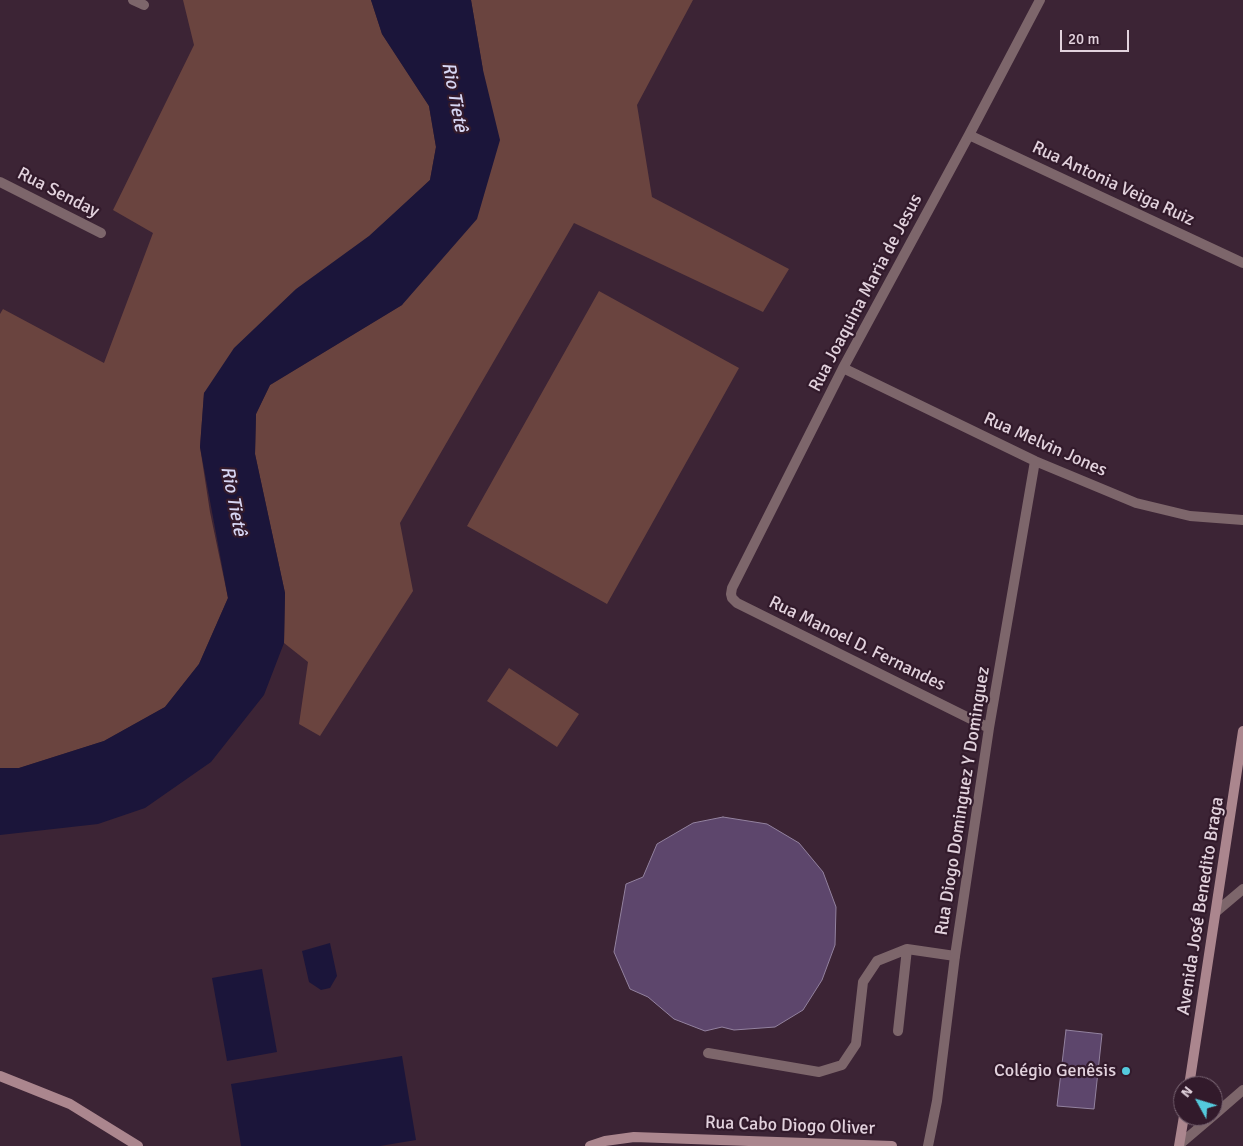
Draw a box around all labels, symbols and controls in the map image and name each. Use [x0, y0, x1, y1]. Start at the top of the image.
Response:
scale bar [1063, 20, 1132, 52]
text: 20 m [1068, 30, 1099, 48]
water label: Rio Tietê [436, 60, 472, 134]
street label: Rua Antonia Veiga Ruiz [1028, 137, 1198, 231]
street label: Rua Senday [13, 163, 103, 223]
street label: Rua Joaquina Maria de Jesus [805, 191, 927, 395]
street label: Rua Melvin Jones [980, 408, 1110, 482]
water label: Rio Tietê [215, 464, 251, 538]
street label: Rua Manoel D. Fernandes [765, 592, 949, 696]
street label: Rua Diogo Dominguez Y Dominguez [931, 665, 995, 937]
street label: Avenida José Benedito Braga [1173, 795, 1229, 1017]
place label: Colégio Genêsis [994, 1060, 1116, 1082]
marker: Colégio Genêsis [1120, 1065, 1132, 1077]
north arrow [1173, 1076, 1223, 1126]
text: N [1177, 1083, 1196, 1101]
street label: Rua Cabo Diogo Oliver [705, 1112, 875, 1140]

